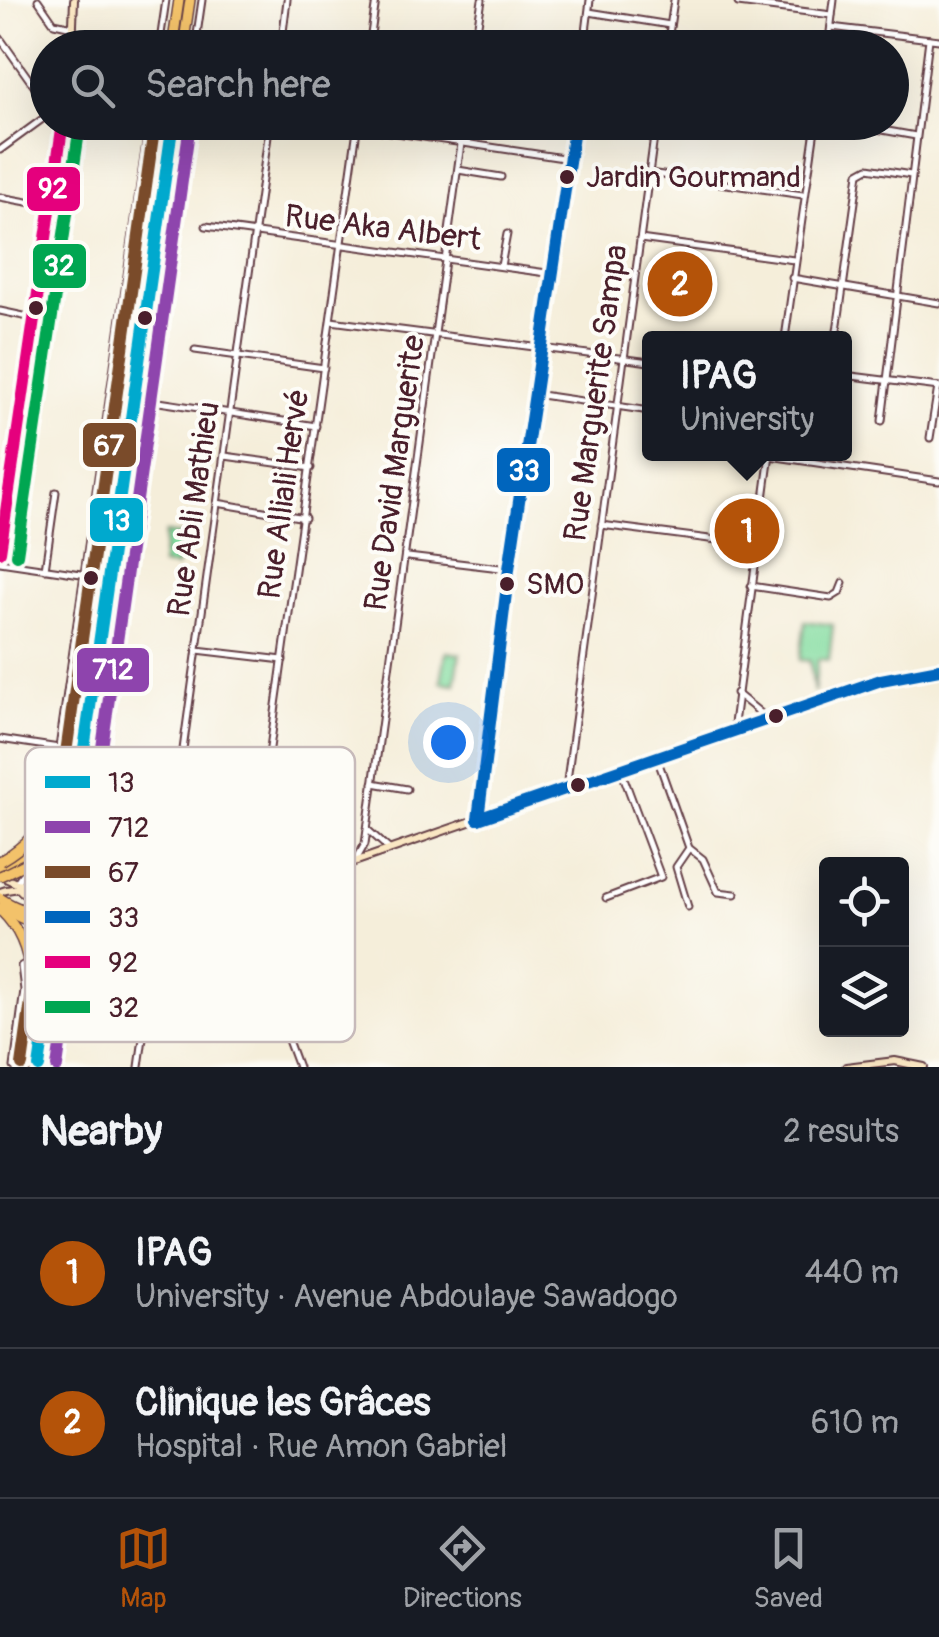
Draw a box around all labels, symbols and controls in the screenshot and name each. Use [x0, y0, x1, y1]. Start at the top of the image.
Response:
search box [30, 30, 909, 140]
icon: search [65, 58, 120, 113]
text: Search here [145, 61, 331, 109]
place label: Jardin Gourmand [586, 159, 801, 196]
line badge: 92 [25, 165, 82, 213]
marker: Jardin Gourmand [557, 167, 577, 187]
text: 92 [38, 172, 68, 207]
street label: Rue Aka Albert [283, 196, 484, 260]
line badge: 32 [31, 242, 88, 290]
street label: Rue Marguerite Sampa [555, 242, 637, 544]
pin: 2 [648, 246, 712, 322]
text: 32 [43, 249, 75, 284]
unlabelled marker [26, 298, 46, 318]
unlabelled marker [135, 308, 155, 328]
popup [642, 331, 852, 461]
street label: Rue David Marguerite [356, 332, 434, 613]
text: IPAG [680, 352, 757, 400]
street label: Rue Alliali Hervé [249, 386, 319, 602]
street label: Rue Abli Mathieu [159, 399, 229, 619]
text: University [680, 400, 814, 440]
line badge: 67 [81, 421, 138, 469]
text: 67 [94, 429, 125, 464]
line badge: 33 [495, 446, 552, 494]
text: 33 [508, 454, 540, 489]
pin: 1 [714, 494, 780, 568]
line badge: 13 [88, 496, 145, 544]
text: 13 [104, 504, 130, 539]
place label: SMO [526, 566, 584, 603]
unlabelled marker [81, 568, 101, 588]
marker: SMO [497, 574, 517, 594]
line badge: 712 [75, 646, 151, 694]
text: 712 [92, 653, 134, 688]
unlabelled marker [766, 706, 786, 726]
your location [423, 717, 474, 768]
legend [25, 747, 355, 1042]
text: 13 [108, 766, 135, 801]
unlabelled marker [568, 775, 588, 795]
text: 712 [108, 811, 149, 846]
text: 67 [108, 856, 139, 891]
map controls [819, 857, 909, 1037]
button: locate [819, 857, 909, 947]
text: 33 [108, 901, 139, 936]
text: 92 [108, 946, 138, 981]
button: layers [819, 947, 909, 1037]
text: 32 [108, 991, 139, 1026]
text: Nearby [40, 1106, 162, 1158]
text: 2 results [783, 1112, 899, 1152]
text: IPAG [135, 1229, 212, 1277]
text: 1 [66, 1253, 79, 1293]
text: 440 m [805, 1253, 899, 1293]
text: University · Avenue Abdoulaye Sawadogo [135, 1277, 678, 1317]
text: Clinique les Grâces [135, 1379, 431, 1427]
text: 2 [64, 1403, 81, 1443]
text: 610 m [811, 1403, 899, 1443]
text: Hospital · Rue Amon Gabriel [135, 1427, 507, 1467]
tab: Map [116, 1521, 171, 1616]
tab: Directions [403, 1521, 522, 1616]
tab: Saved [754, 1521, 823, 1616]

